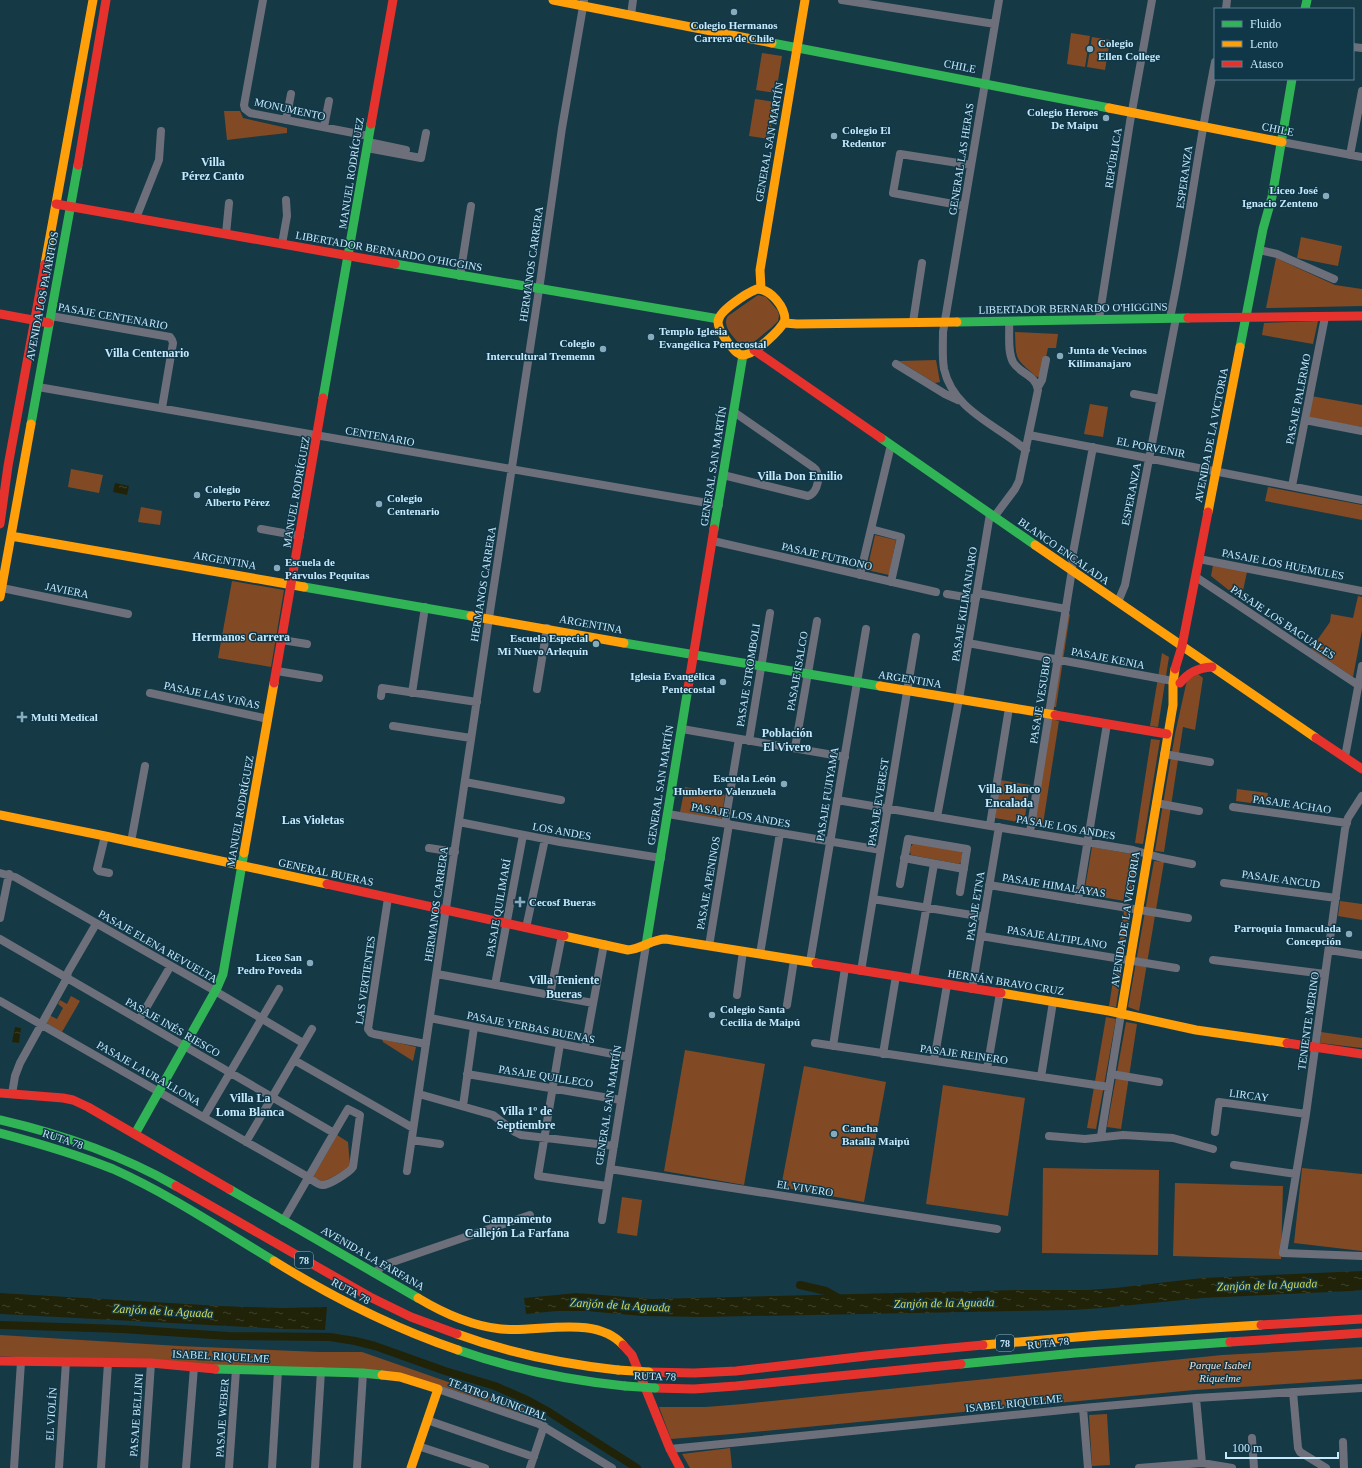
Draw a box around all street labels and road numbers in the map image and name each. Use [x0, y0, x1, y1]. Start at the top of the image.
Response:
street label: CHILE [943, 57, 977, 75]
street label: GENERAL SAN MARTÍN [753, 81, 785, 203]
street label: MONUMENTO [253, 96, 327, 122]
street label: GENERAL LAS HERAS [946, 102, 976, 216]
street label: MANUEL RODRÍGUEZ [336, 116, 366, 230]
street label: CHILE [1261, 120, 1295, 138]
street label: REPÚBLICA [1102, 127, 1124, 189]
street label: ESPERANZA [1174, 145, 1194, 209]
street label: HERMANOS CARRERA [517, 205, 545, 322]
street label: LIBERTADOR BERNARDO O'HIGGINS [295, 229, 483, 273]
street label: AVENIDA LOS PAJARITOS [24, 230, 60, 362]
street label: PASAJE CENTENARIO [57, 300, 169, 332]
street label: LIBERTADOR BERNARDO O'HIGGINS [978, 300, 1168, 316]
street label: PASAJE PALERMO [1283, 352, 1313, 446]
street label: AVENIDA DE LA VICTORIA [1192, 366, 1230, 503]
street label: GENERAL SAN MARTÍN [698, 405, 728, 527]
street label: CENTENARIO [344, 424, 416, 448]
street label: EL PORVENIR [1116, 434, 1187, 460]
street label: MANUEL RODRÍGUEZ [280, 435, 312, 549]
street label: ESPERANZA [1119, 462, 1143, 526]
street label: BLANCO ENCALADA [1016, 515, 1112, 587]
street label: HERMANOS CARRERA [468, 526, 498, 642]
street label: PASAJE FUTRONO [780, 540, 874, 572]
street label: PASAJE KILIMANJARO [949, 546, 979, 662]
street label: PASAJE LOS HUEMULES [1221, 546, 1345, 582]
street label: ARGENTINA [192, 549, 258, 571]
street label: JAVIERA [44, 580, 90, 600]
street label: PASAJE LOS BAGUALES [1229, 583, 1337, 661]
street label: ARGENTINA [558, 613, 624, 635]
street label: PASAJE STROMBOLI [734, 622, 762, 728]
street label: PASAJE ISALCO [784, 630, 810, 712]
street label: PASAJE KENIA [1070, 645, 1146, 671]
street label: PASAJE VESUBIO [1027, 655, 1053, 745]
street label: ARGENTINA [877, 668, 943, 690]
street label: PASAJE LAS VIÑAS [163, 679, 261, 711]
street label: GENERAL SAN MARTÍN [645, 724, 675, 846]
street label: PASAJE FUJIYAMA [814, 746, 840, 842]
street label: MANUEL RODRÍGUEZ [224, 754, 256, 868]
street label: PASAJE EVEREST [865, 757, 891, 847]
street label: PASAJE ACHAO [1252, 793, 1332, 815]
street label: PASAJE LOS ANDES [690, 800, 792, 830]
street label: PASAJE LOS ANDES [1015, 812, 1117, 842]
street label: LOS ANDES [532, 820, 592, 842]
street label: PASAJE APENINOS [694, 835, 722, 931]
street label: HERMANOS CARRERA [422, 845, 450, 962]
street label: AVENIDA DE LA VICTORIA [1108, 850, 1142, 988]
street label: GENERAL BUERAS [277, 856, 375, 888]
street label: PASAJE QUILIMARÍ [483, 858, 513, 958]
street label: PASAJE ANCUD [1241, 868, 1321, 890]
street label: PASAJE ETNA [964, 870, 986, 942]
street label: PASAJE HIMALAYAS [1001, 871, 1107, 899]
street label: PASAJE ELENA REVUELTA [96, 907, 220, 985]
street label: PASAJE ALTIPLANO [1006, 923, 1108, 951]
street label: LAS VERTIENTES [353, 935, 377, 1025]
street label: HERNÁN BRAVO CRUZ [947, 967, 1065, 997]
street label: TENIENTE MERINO [1295, 971, 1321, 1071]
street label: PASAJE INÉS RIESCO [124, 995, 222, 1059]
street label: PASAJE YERBAS BUENAS [466, 1009, 596, 1045]
street label: PASAJE LAURA LLONA [95, 1038, 203, 1108]
street label: PASAJE REINERO [919, 1042, 1009, 1066]
street label: GENERAL SAN MARTÍN [593, 1044, 623, 1166]
street label: PASAJE QUILLECO [498, 1063, 594, 1089]
street label: LIRCAY [1228, 1087, 1270, 1103]
street label: RUTA 78 [41, 1127, 85, 1151]
street label: EL VIVERO [776, 1178, 834, 1198]
street label: AVENIDA LA FARFANA [319, 1223, 427, 1293]
road number: 78 [295, 1252, 313, 1268]
street label: RUTA 78 [330, 1276, 373, 1307]
road number: 78 [996, 1335, 1014, 1351]
street label: RUTA 78 [1026, 1335, 1070, 1351]
street label: ISABEL RIQUELME [172, 1347, 270, 1365]
street label: RUTA 78 [634, 1369, 677, 1383]
street label: PASAJE BELLINI [127, 1373, 145, 1457]
street label: TEATRO MUNICIPAL [447, 1375, 550, 1423]
street label: PASAJE WEBER [213, 1377, 231, 1458]
street label: EL VIOLÍN [43, 1387, 59, 1441]
street label: ISABEL RIQUELME [965, 1392, 1063, 1414]

